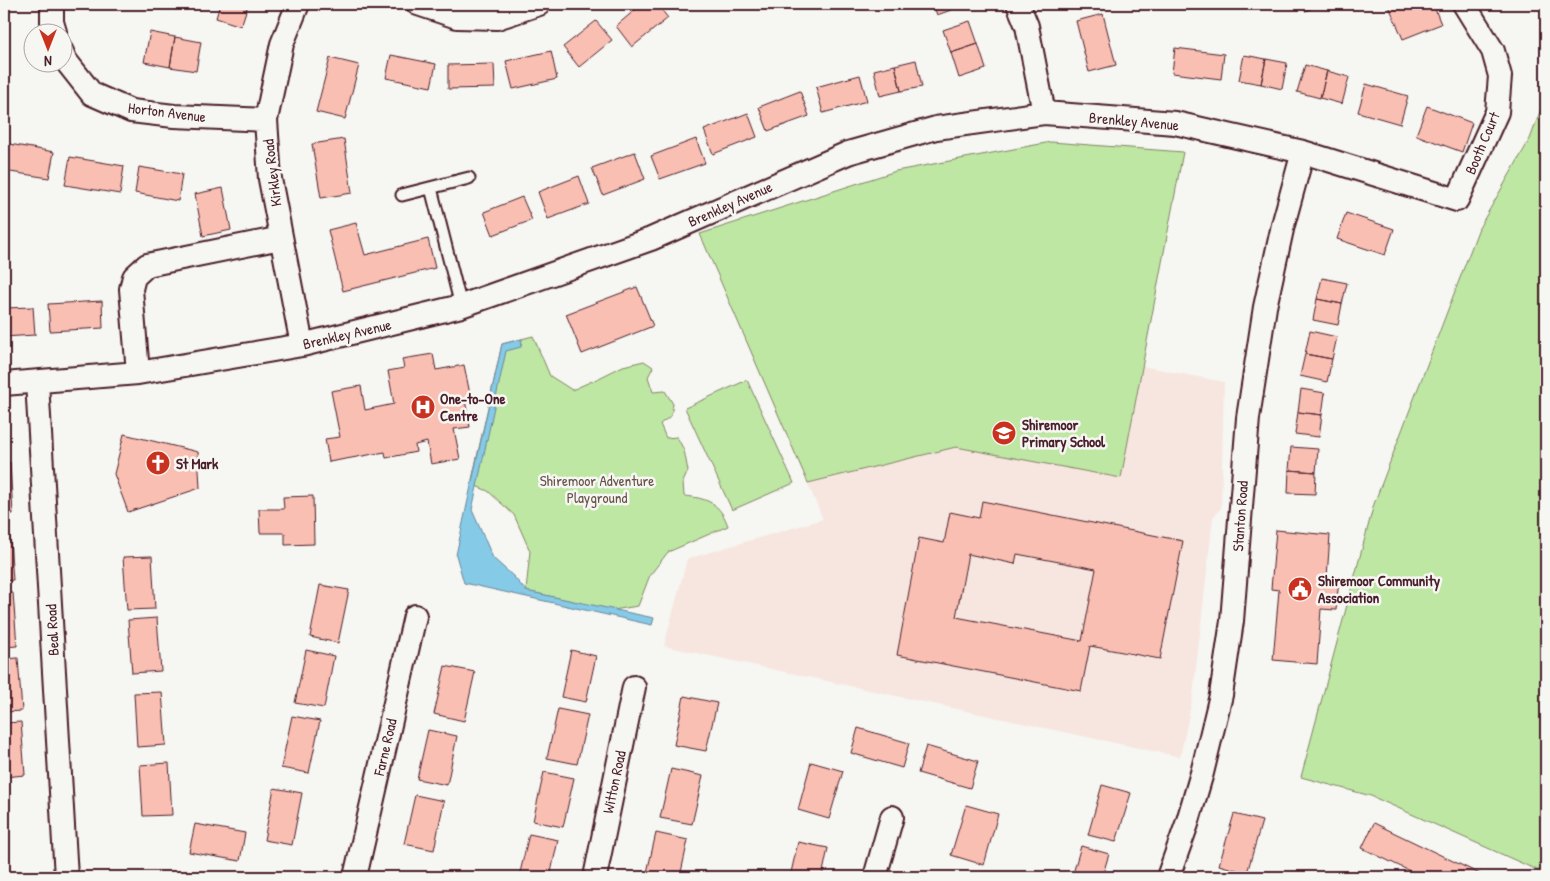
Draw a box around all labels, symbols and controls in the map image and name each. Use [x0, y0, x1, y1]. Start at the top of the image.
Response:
north arrow [22, 22, 72, 72]
text: N [44, 52, 52, 71]
street label: Horton Avenue [127, 97, 207, 127]
street label: Brenkley Avenue [1088, 107, 1180, 135]
street label: Booth Court [1459, 108, 1505, 177]
street label: Kirkley Road [257, 138, 287, 208]
street label: Brenkley Avenue [685, 176, 775, 232]
street label: Brenkley Avenue [301, 314, 393, 354]
place label: One-to-One Centre [440, 388, 506, 426]
hospital icon: One-to-One Centre [410, 394, 436, 420]
place label: Shiremoor Primary School [1022, 414, 1106, 453]
school or university icon: Shiremoor Primary School [991, 420, 1017, 446]
church icon: St Mark [145, 450, 171, 476]
place label: St Mark [176, 453, 219, 474]
park label: Shiremoor Adventure Playground [540, 470, 654, 508]
street label: Stanton Road [1227, 480, 1253, 552]
place label: Shiremoor Community Association [1318, 570, 1441, 608]
public building icon: Shiremoor Community Association [1287, 576, 1313, 602]
street label: Beal Road [40, 604, 64, 656]
street label: Farne Road [368, 716, 402, 779]
street label: Witton Road [597, 748, 631, 815]

